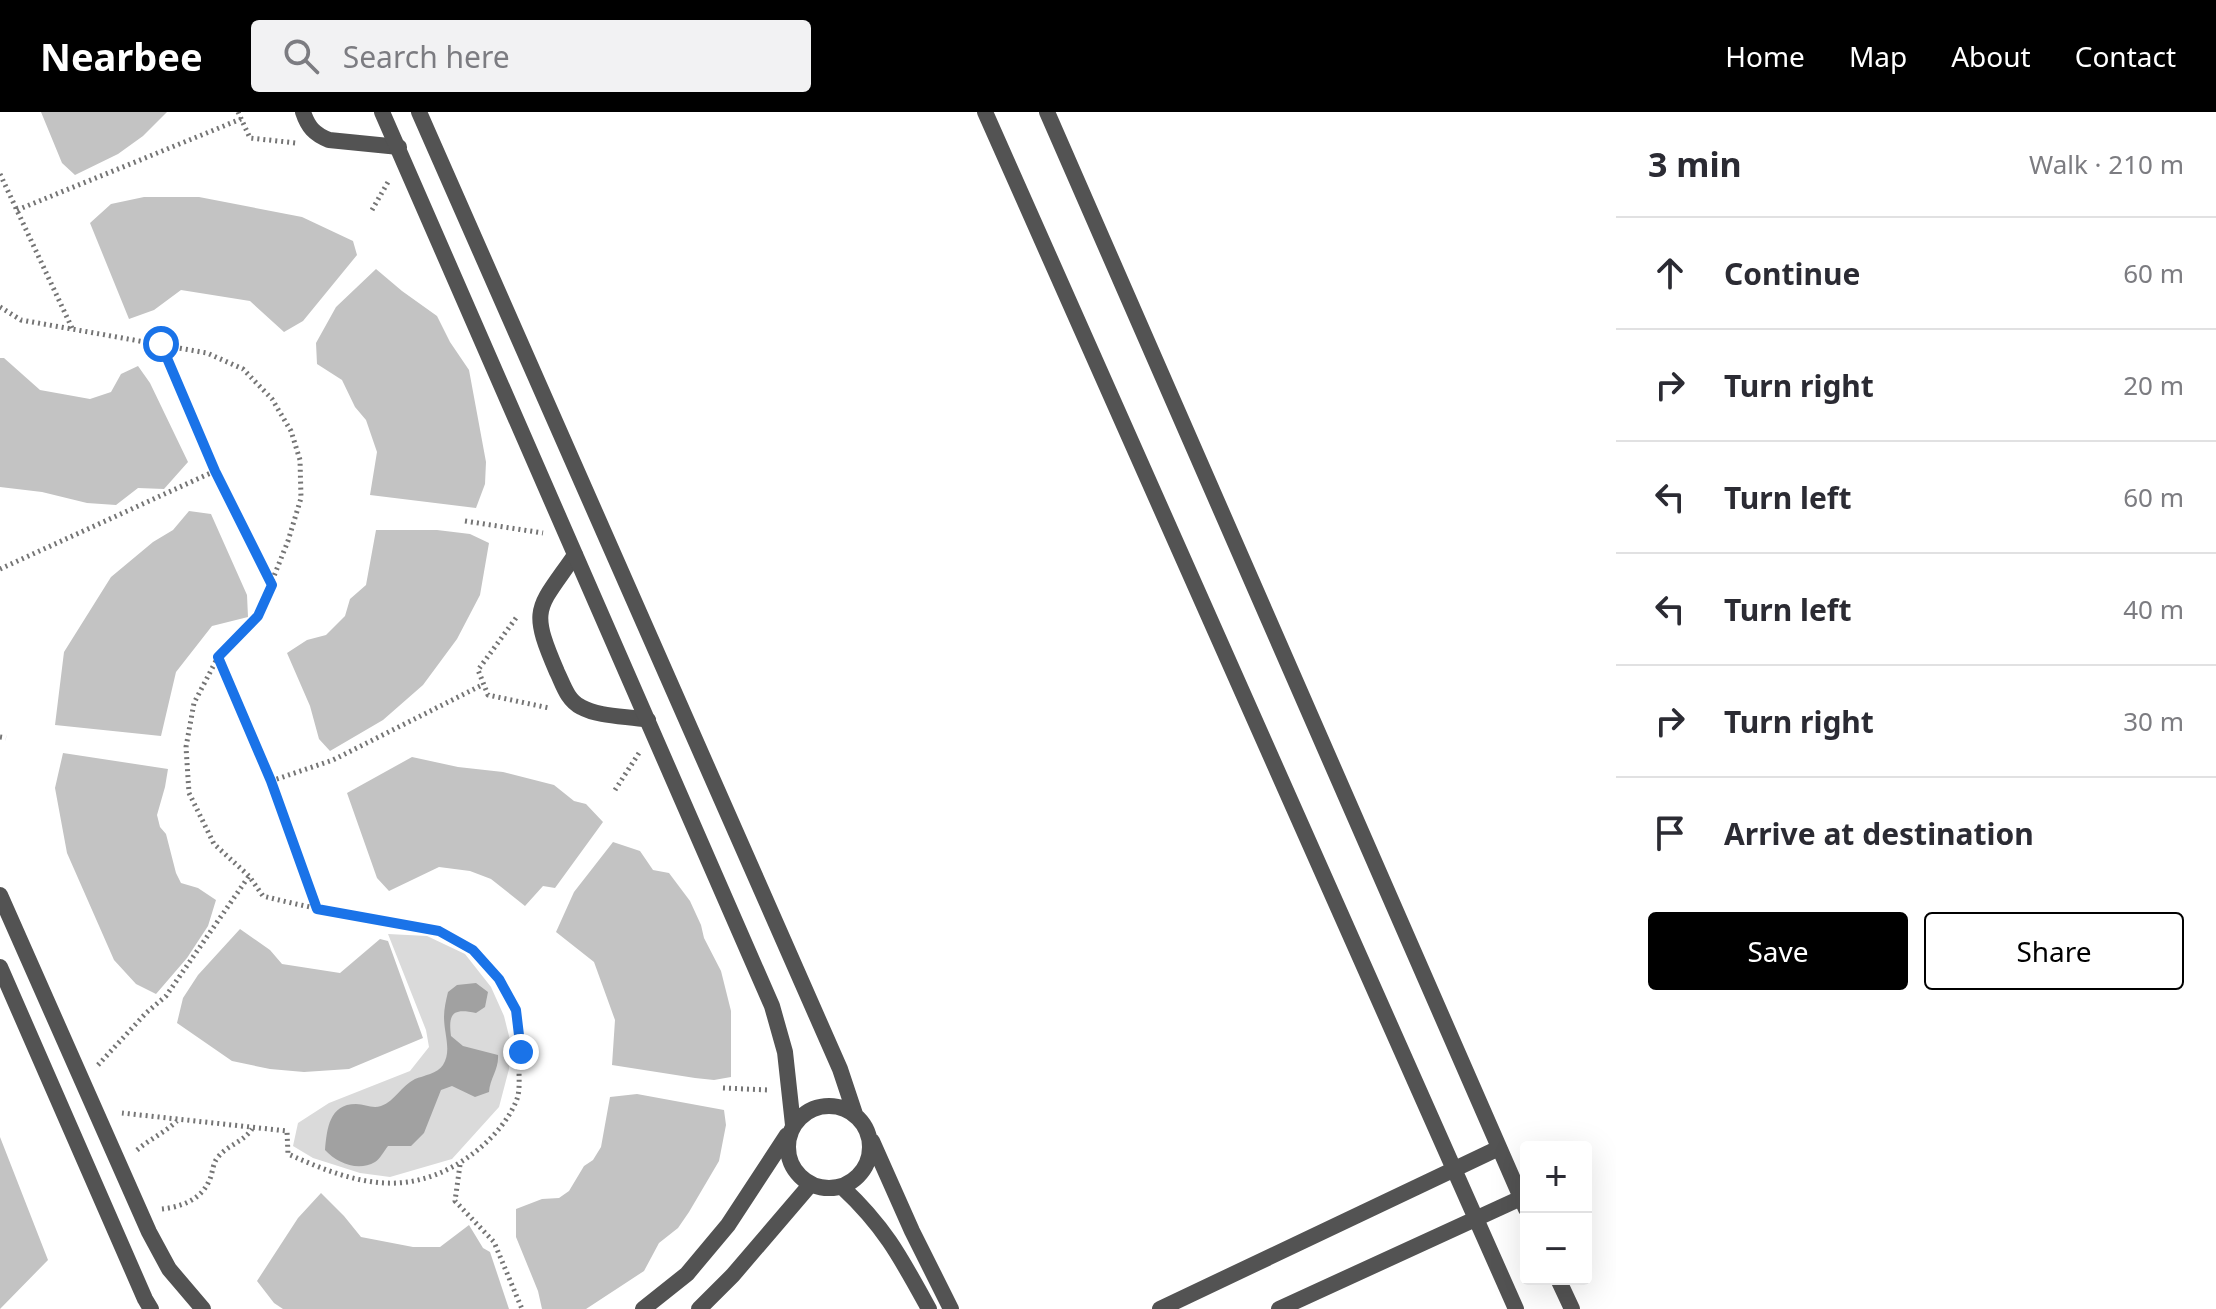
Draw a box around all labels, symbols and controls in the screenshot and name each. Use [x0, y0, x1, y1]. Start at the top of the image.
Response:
search box [251, 20, 811, 92]
text: Nearbee [40, 30, 203, 82]
icon: search [279, 34, 323, 78]
text: Search here [343, 36, 510, 77]
text: Home [1725, 37, 1805, 75]
text: Map [1849, 37, 1907, 75]
text: About [1951, 37, 2031, 75]
text: Contact [2075, 37, 2176, 75]
text: 3 min [1648, 141, 1742, 187]
text: Walk · 210 m [2029, 146, 2184, 182]
icon: ahead [1648, 251, 1692, 295]
text: Continue [1724, 253, 1860, 294]
text: 60 m [2123, 255, 2184, 291]
route start [143, 326, 179, 362]
icon: right [1648, 363, 1692, 407]
text: Turn right [1724, 365, 1874, 406]
text: 20 m [2123, 367, 2184, 403]
icon: left [1648, 475, 1692, 519]
text: Turn left [1724, 477, 1852, 518]
text: 60 m [2123, 479, 2184, 515]
icon: left [1648, 587, 1692, 631]
text: Turn left [1724, 589, 1852, 630]
text: 40 m [2123, 591, 2184, 627]
icon: right [1648, 699, 1692, 743]
text: Turn right [1724, 701, 1874, 742]
text: 30 m [2123, 703, 2184, 739]
icon: arrive [1648, 811, 1692, 855]
text: Arrive at destination [1724, 813, 2034, 854]
button: Save [1648, 912, 1908, 990]
button: Share [1924, 912, 2184, 990]
route end [503, 1034, 539, 1070]
map controls [1520, 1141, 1592, 1285]
button: + [1520, 1141, 1592, 1213]
button: − [1520, 1213, 1592, 1285]

